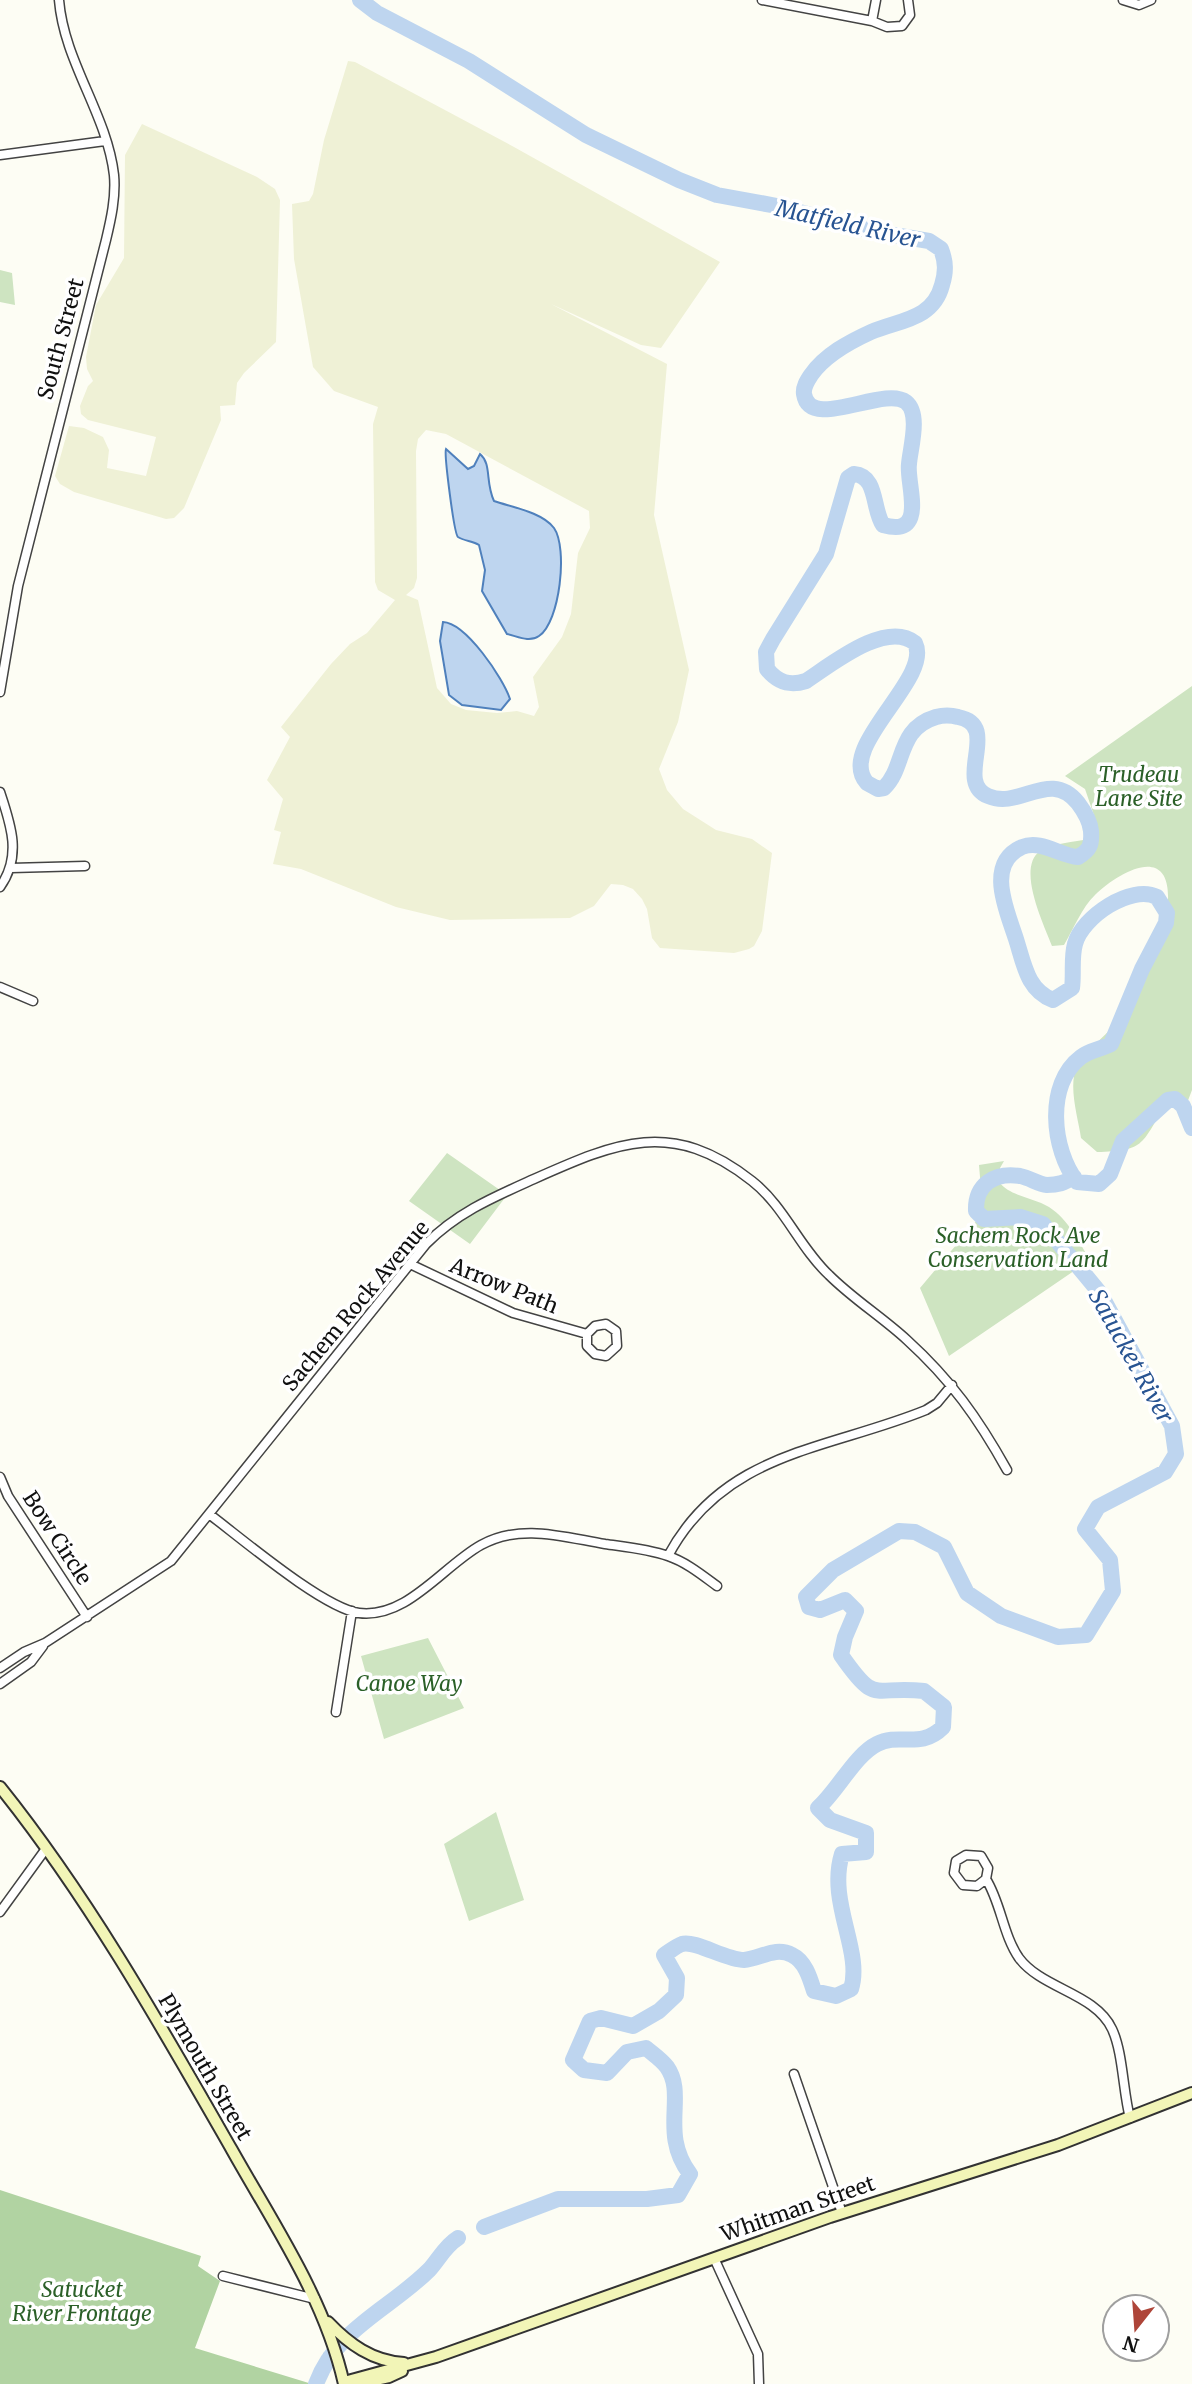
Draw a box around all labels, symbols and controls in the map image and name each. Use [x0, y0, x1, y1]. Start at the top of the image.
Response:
water label: Matfield River [772, 193, 924, 254]
street label: South Street [31, 275, 90, 403]
park label: Trudeau Lane Site [1095, 761, 1183, 812]
street label: Sachem Rock Avenue [276, 1215, 435, 1397]
park label: Sachem Rock Ave Conservation Land [928, 1222, 1108, 1273]
street label: Arrow Path [445, 1251, 562, 1320]
water label: Satucket River [1083, 1284, 1181, 1428]
street label: Bow Circle [17, 1486, 98, 1590]
park label: Canoe Way [355, 1670, 463, 1697]
street label: Plymouth Street [153, 1989, 258, 2145]
street label: Whitman Street [716, 2170, 878, 2248]
park label: Satucket River Frontage [12, 2276, 152, 2327]
north arrow [1101, 2293, 1171, 2363]
text: N [1120, 2331, 1142, 2358]

